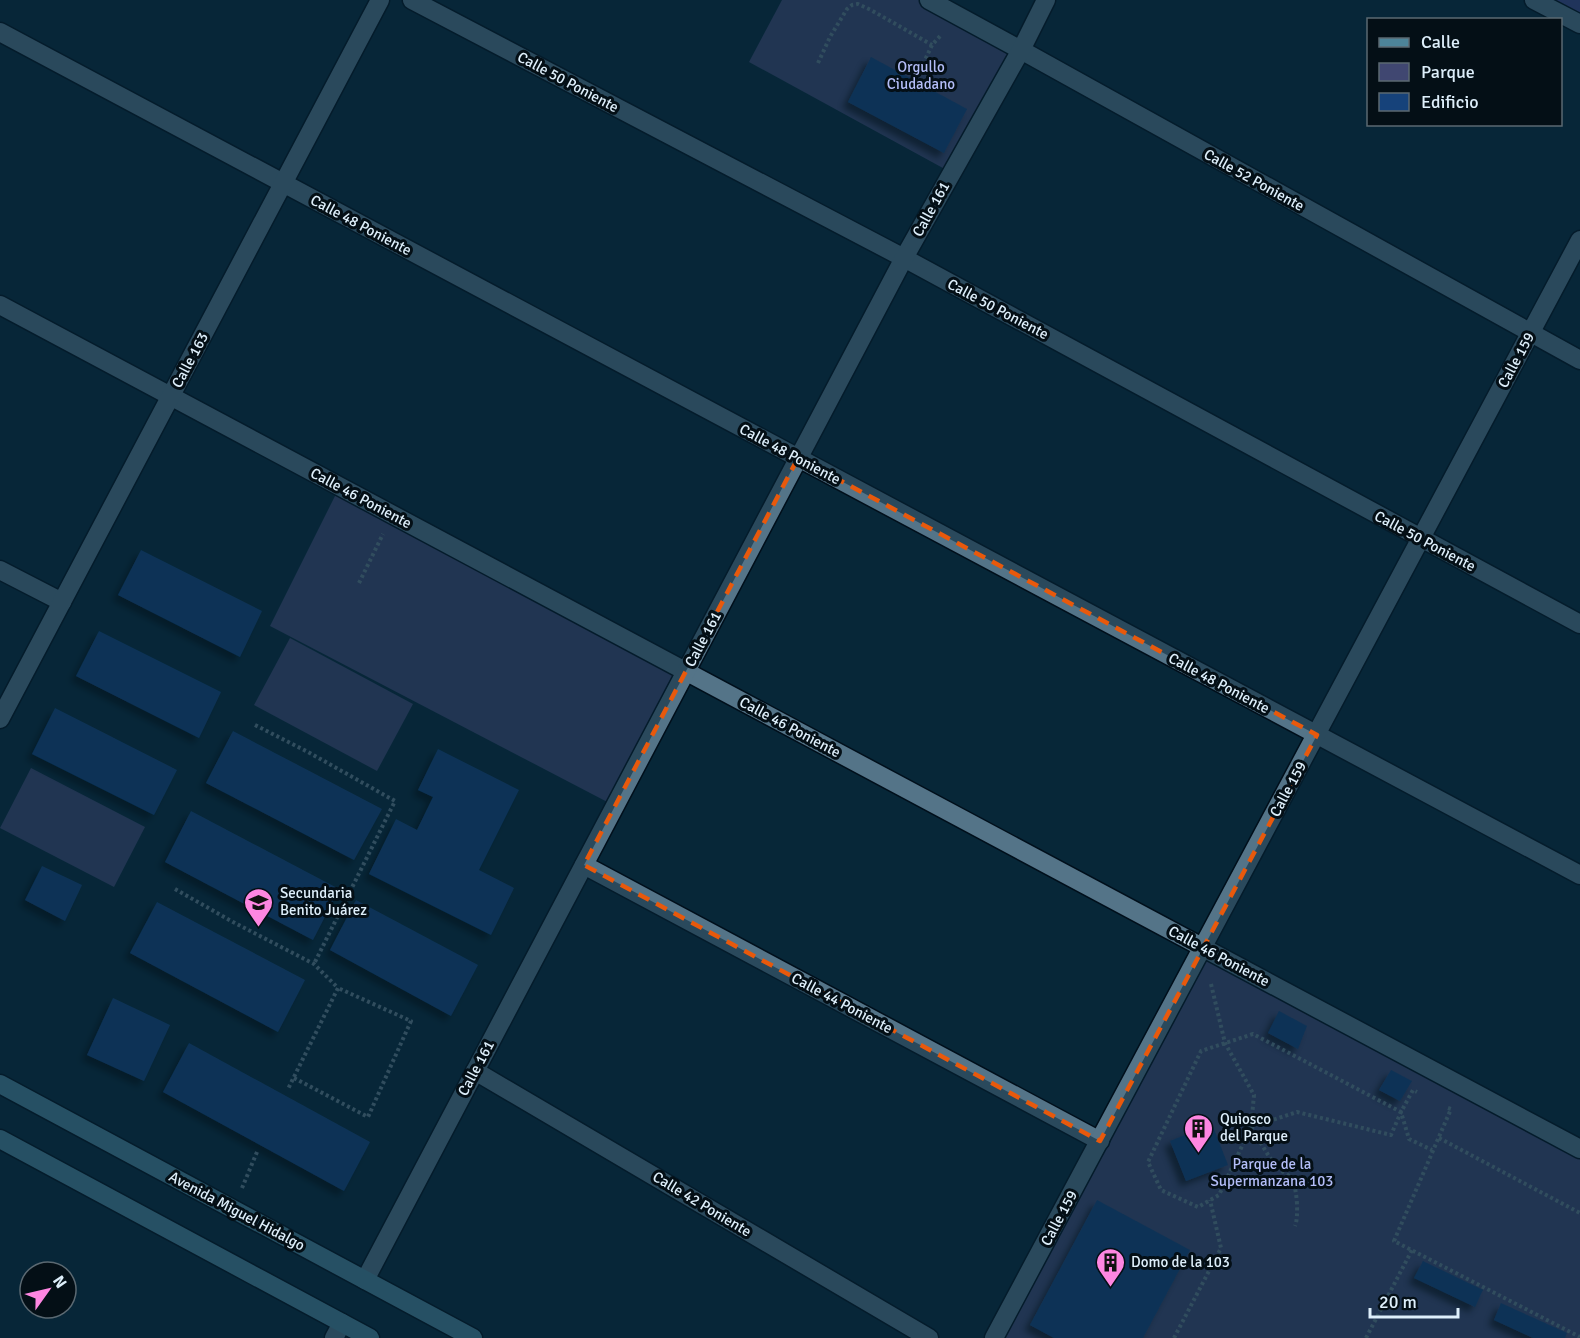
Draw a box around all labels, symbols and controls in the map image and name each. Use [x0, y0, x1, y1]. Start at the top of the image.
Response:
legend [1367, 18, 1562, 126]
text: Calle [1421, 31, 1460, 53]
street label: Calle 50 Poniente [514, 48, 622, 116]
park label: Orgullo Ciudadano [887, 58, 955, 93]
text: Parque [1421, 61, 1475, 83]
text: Edificio [1421, 91, 1479, 113]
street label: Calle 52 Poniente [1201, 145, 1307, 215]
street label: Calle 161 [909, 178, 953, 240]
street label: Calle 48 Poniente [307, 191, 415, 259]
street label: Calle 50 Poniente [944, 275, 1052, 343]
street label: Calle 163 [168, 329, 212, 391]
street label: Calle 159 [1494, 329, 1538, 391]
street label: Calle 48 Poniente [736, 420, 844, 488]
street label: Calle 46 Poniente [307, 464, 415, 532]
street label: Calle 50 Poniente [1371, 507, 1479, 575]
street label: Calle 161 [681, 608, 725, 670]
street label: Calle 48 Poniente [1165, 649, 1273, 717]
street label: Calle 46 Poniente [736, 693, 844, 761]
street label: Calle 159 [1266, 758, 1310, 820]
place label: Secundaria Benito Juárez [280, 884, 367, 919]
school or university icon: Secundaria Benito Juárez [243, 886, 275, 928]
street label: Calle 46 Poniente [1165, 922, 1273, 990]
street label: Calle 44 Poniente [788, 969, 896, 1037]
street label: Calle 161 [454, 1037, 498, 1099]
place label: Quiosco del Parque [1220, 1110, 1288, 1145]
building icon: Quiosco del Parque [1183, 1112, 1215, 1154]
park label: Parque de la Supermanzana 103 [1211, 1155, 1333, 1190]
street label: Calle 42 Poniente [649, 1167, 755, 1241]
street label: Avenida Miguel Hidalgo [166, 1168, 308, 1255]
street label: Calle 159 [1037, 1187, 1081, 1249]
building icon: Domo de la 103 [1094, 1246, 1126, 1288]
place label: Domo de la 103 [1131, 1253, 1230, 1271]
north arrow [18, 1260, 78, 1320]
text: N [48, 1272, 71, 1292]
scale bar [1370, 1281, 1458, 1319]
text: 20 m [1379, 1291, 1417, 1313]

